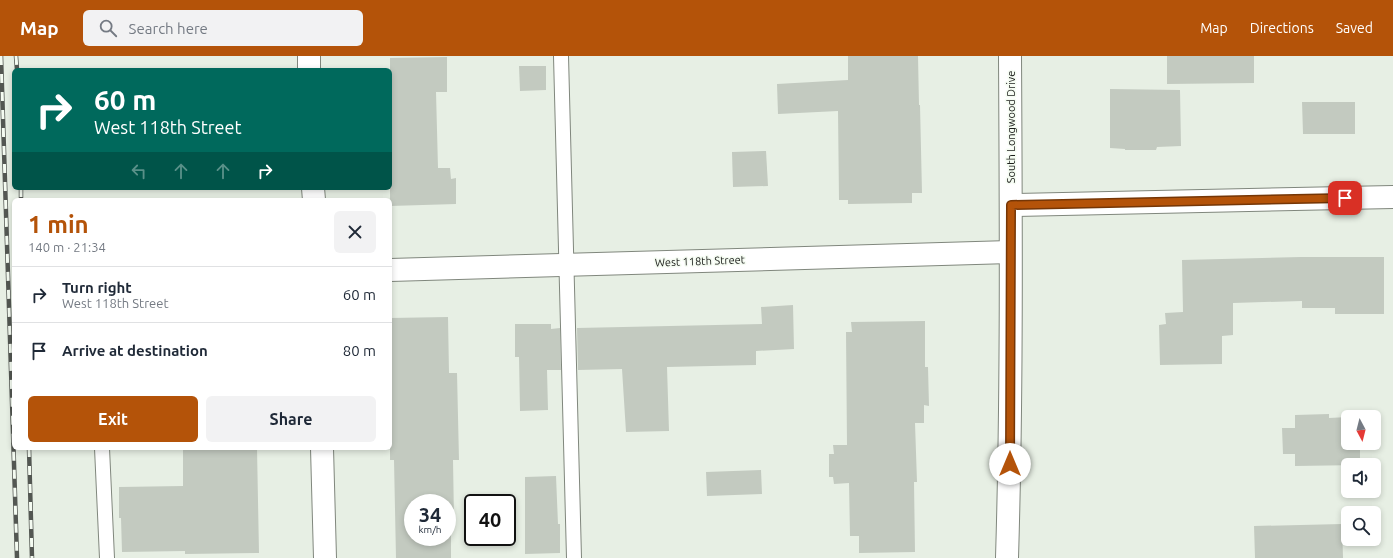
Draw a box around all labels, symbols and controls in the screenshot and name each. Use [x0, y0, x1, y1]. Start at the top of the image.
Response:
search box [83, 10, 363, 46]
text: Map [20, 17, 59, 39]
icon: search [97, 17, 119, 39]
text: Search here [129, 20, 208, 37]
text: Map [1200, 20, 1228, 36]
text: Directions [1250, 20, 1314, 36]
text: Saved [1336, 20, 1373, 36]
street label: South Longwood Drive [1005, 71, 1017, 183]
icon: right [28, 84, 80, 136]
text: 60 m [94, 84, 156, 115]
text: West 118th Street [94, 117, 242, 137]
icon: left [128, 160, 150, 182]
icon: ahead [170, 160, 192, 182]
icon: ahead [212, 160, 234, 182]
icon: right [254, 160, 276, 182]
pin [1328, 181, 1362, 215]
icon: arrive [1334, 187, 1356, 209]
text: 1 min [28, 211, 89, 238]
button: close [334, 211, 376, 253]
text: 140 m · 21:34 [28, 240, 106, 254]
street label: West 118th Street [655, 253, 746, 269]
text: Turn right [62, 279, 132, 296]
icon: right [28, 284, 50, 306]
text: 60 m [343, 286, 376, 303]
text: West 118th Street [62, 296, 169, 310]
icon: arrive [28, 340, 50, 362]
text: Arrive at destination [62, 342, 208, 359]
text: 80 m [343, 342, 376, 359]
button: Exit [28, 396, 198, 442]
button: Share [206, 396, 376, 442]
north arrow [1341, 410, 1381, 450]
map controls [1341, 410, 1381, 546]
position arrow [989, 443, 1031, 485]
button: sound [1341, 458, 1381, 498]
speed limit sign: 40 [464, 494, 516, 546]
text: 34 [419, 503, 441, 526]
button: search [1341, 506, 1381, 546]
text: km/h [418, 524, 442, 535]

